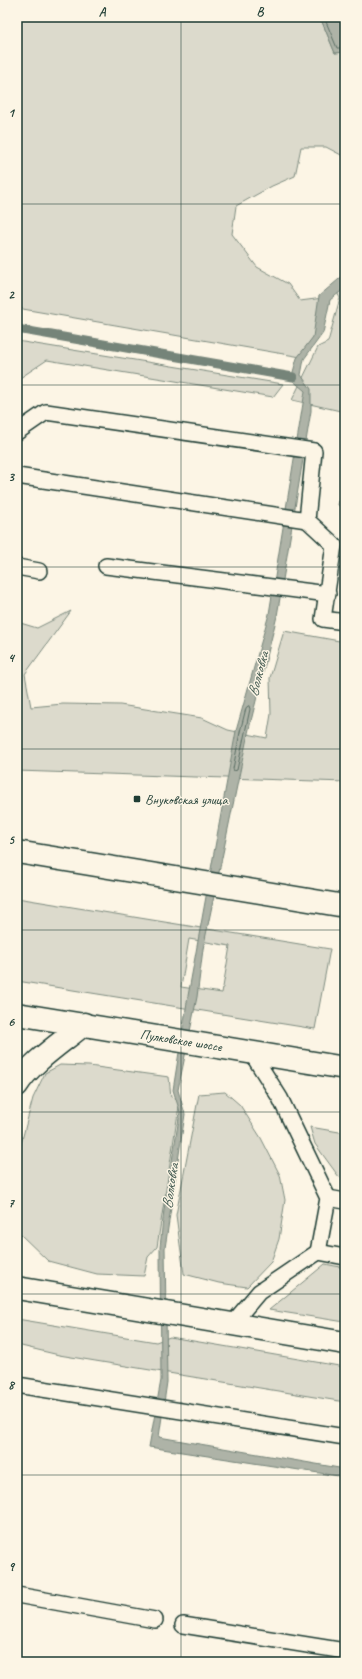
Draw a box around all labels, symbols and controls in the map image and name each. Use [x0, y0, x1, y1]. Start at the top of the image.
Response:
text: A [99, 4, 107, 20]
text: B [257, 4, 265, 20]
text: 1 [8, 105, 16, 121]
text: 2 [8, 287, 15, 303]
text: 3 [8, 469, 15, 485]
water label: Волковка [243, 648, 274, 698]
text: 4 [8, 650, 16, 666]
place label: Внуковская улица [145, 791, 228, 808]
marker: Внуковская улица [132, 794, 142, 804]
text: 5 [8, 832, 15, 848]
text: 6 [8, 1014, 15, 1030]
street label: Пулковское шоссе [139, 1026, 224, 1056]
water label: Волковка [158, 1160, 184, 1210]
text: 7 [8, 1195, 15, 1211]
text: 8 [8, 1377, 16, 1393]
text: 9 [8, 1559, 15, 1575]

